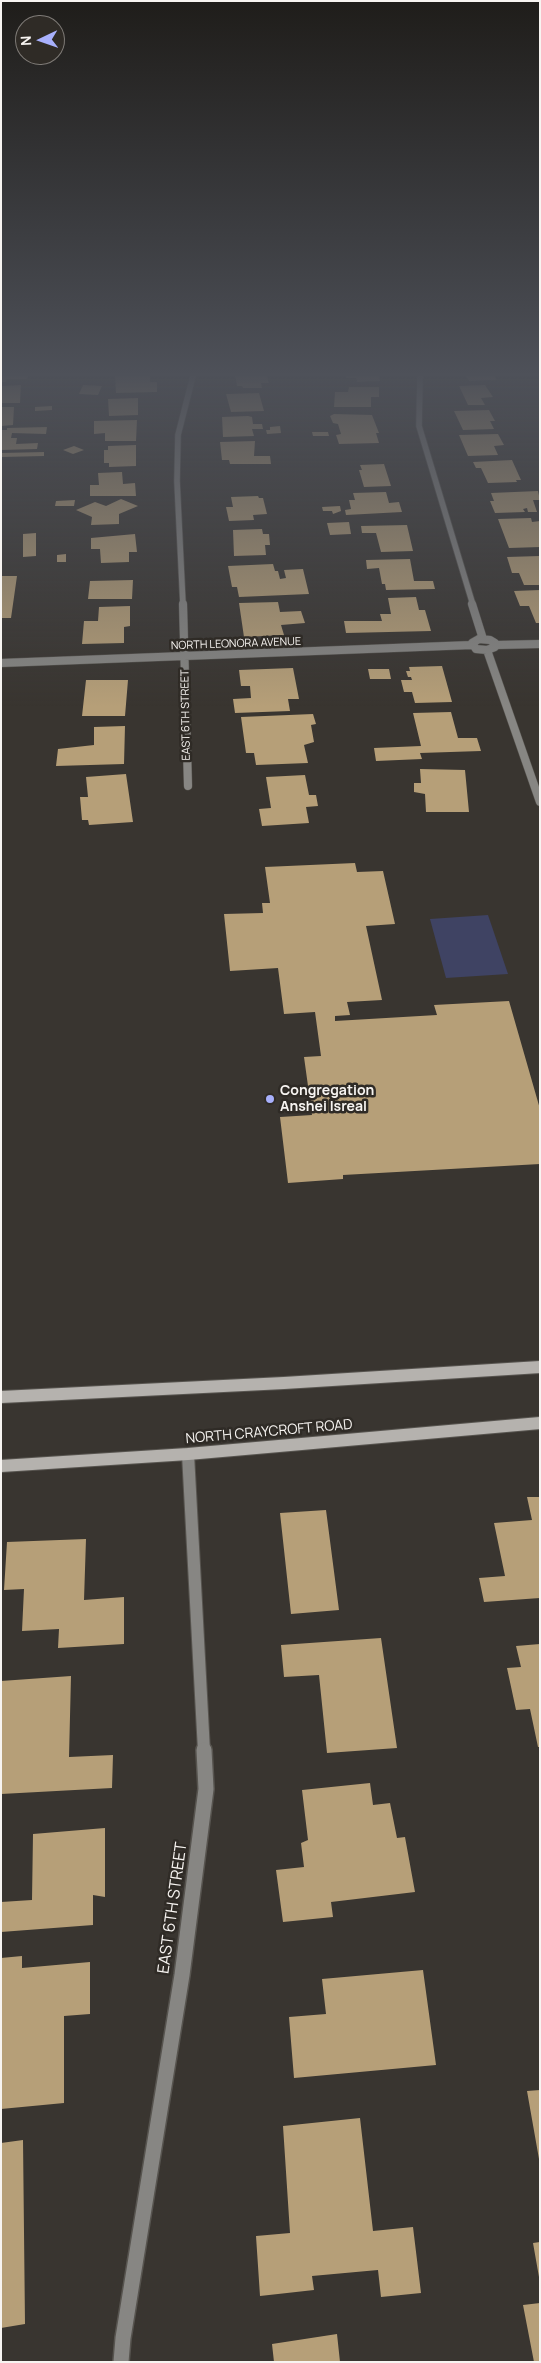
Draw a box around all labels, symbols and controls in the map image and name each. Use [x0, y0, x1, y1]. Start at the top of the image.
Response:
north arrow [15, 15, 65, 65]
text: N [16, 35, 35, 46]
street label: NORTH LEONORA AVENUE [171, 635, 301, 653]
street label: EAST 6TH STREET [179, 669, 193, 761]
place label: Congregation Anshei Isreal [280, 1083, 374, 1116]
marker: Congregation Anshei Isreal [264, 1093, 276, 1105]
street label: NORTH CRAYCROFT ROAD [185, 1416, 353, 1448]
street label: EAST 6TH STREET [154, 1841, 192, 1975]

